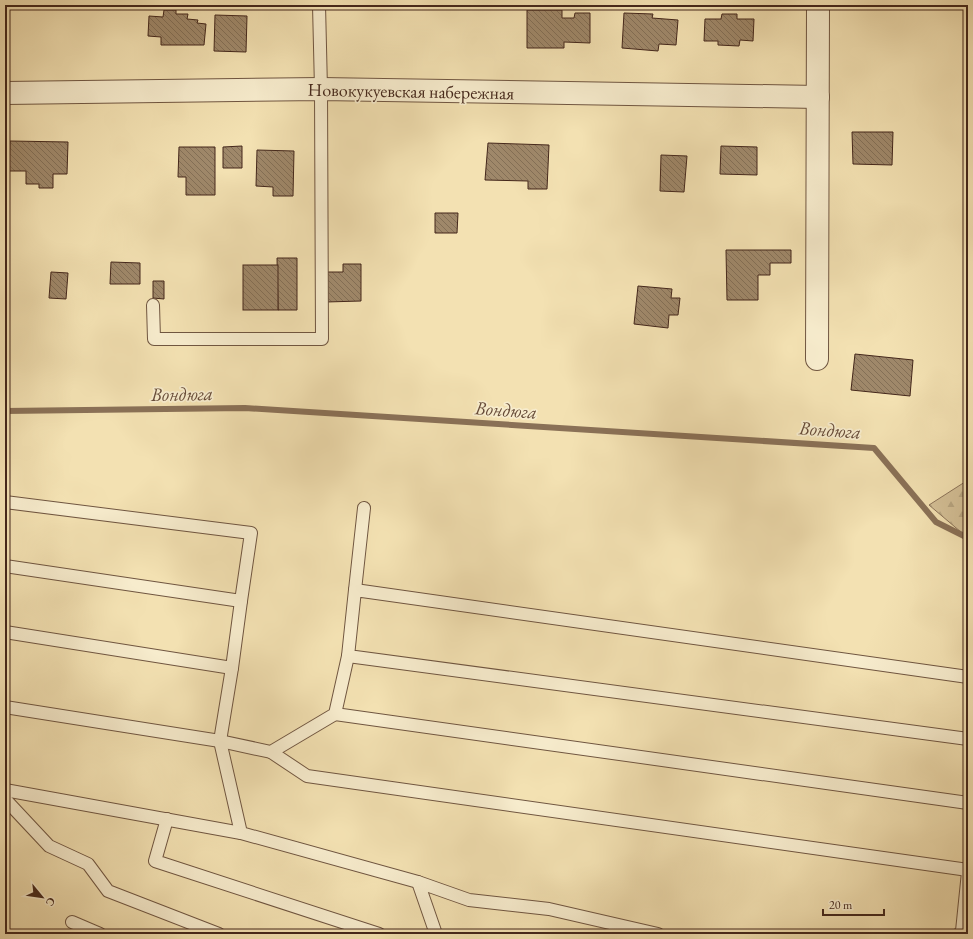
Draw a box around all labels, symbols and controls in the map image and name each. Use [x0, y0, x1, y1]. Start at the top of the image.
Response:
street label: Новокукуевская набережная [308, 78, 514, 104]
water label: Вондюга [150, 381, 213, 407]
water label: Вондюга [473, 395, 538, 425]
water label: Вондюга [797, 415, 862, 445]
north arrow [22, 877, 62, 917]
scale bar [823, 891, 884, 917]
text: С [43, 895, 59, 909]
text: 20 m [829, 897, 853, 913]

